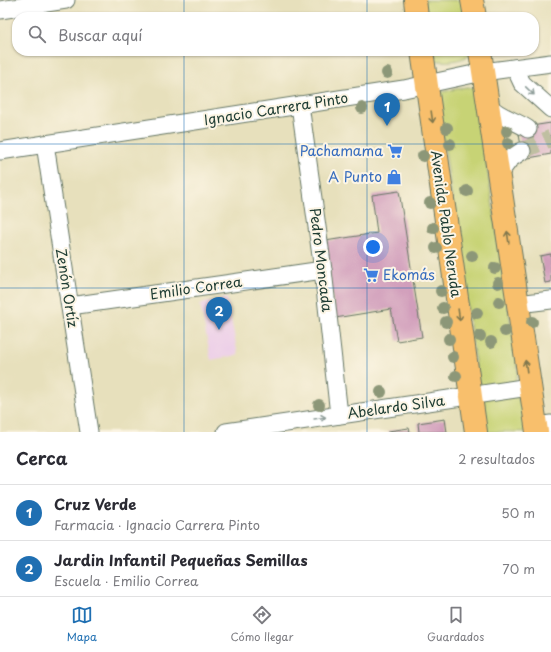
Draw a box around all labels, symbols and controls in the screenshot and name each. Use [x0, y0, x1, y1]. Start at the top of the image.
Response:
search box [12, 12, 539, 56]
icon: search [26, 23, 48, 45]
text: Buscar aquí [58, 23, 142, 46]
one-way arrow [525, 86, 535, 96]
street label: Ignacio Carrera Pinto [202, 87, 350, 130]
pin: 1 [374, 93, 400, 126]
one-way arrow [428, 110, 436, 123]
place label: Pachamama [300, 140, 383, 161]
supermarket icon: Pachamama [386, 142, 404, 160]
street label: Avenida Pablo Neruda [426, 149, 467, 299]
place label: A Punto [328, 166, 382, 187]
shop icon: A Punto [385, 168, 403, 186]
street label: Pedro Moncada [305, 207, 338, 313]
one-way arrow [504, 231, 512, 244]
your location [363, 237, 383, 257]
street label: Zenón Ortíz [51, 247, 84, 329]
place label: Ekomás [383, 264, 435, 285]
supermarket icon: Ekomás [362, 266, 380, 284]
street label: Emilio Correa [149, 271, 244, 304]
pin: 2 [206, 297, 232, 330]
one-way arrow [455, 309, 463, 322]
one-way arrow [522, 360, 530, 373]
street label: Abelardo Silva [346, 389, 447, 424]
one-way arrow [313, 414, 326, 422]
text: Cerca [16, 445, 67, 471]
text: 2 resultados [458, 449, 535, 468]
text: Cruz Verde [54, 492, 136, 515]
text: 1 [26, 503, 32, 522]
text: 50 m [501, 503, 535, 522]
text: Farmacia · Ignacio Carrera Pinto [54, 515, 260, 534]
text: Jardin Infantil Pequeñas Semillas [54, 548, 308, 571]
text: 2 [24, 559, 34, 578]
text: 70 m [502, 559, 535, 578]
text: Escuela · Emilio Correa [54, 571, 198, 590]
tab: Mapa [67, 604, 97, 645]
tab: Cómo llegar [231, 604, 293, 645]
tab: Guardados [427, 604, 484, 645]

